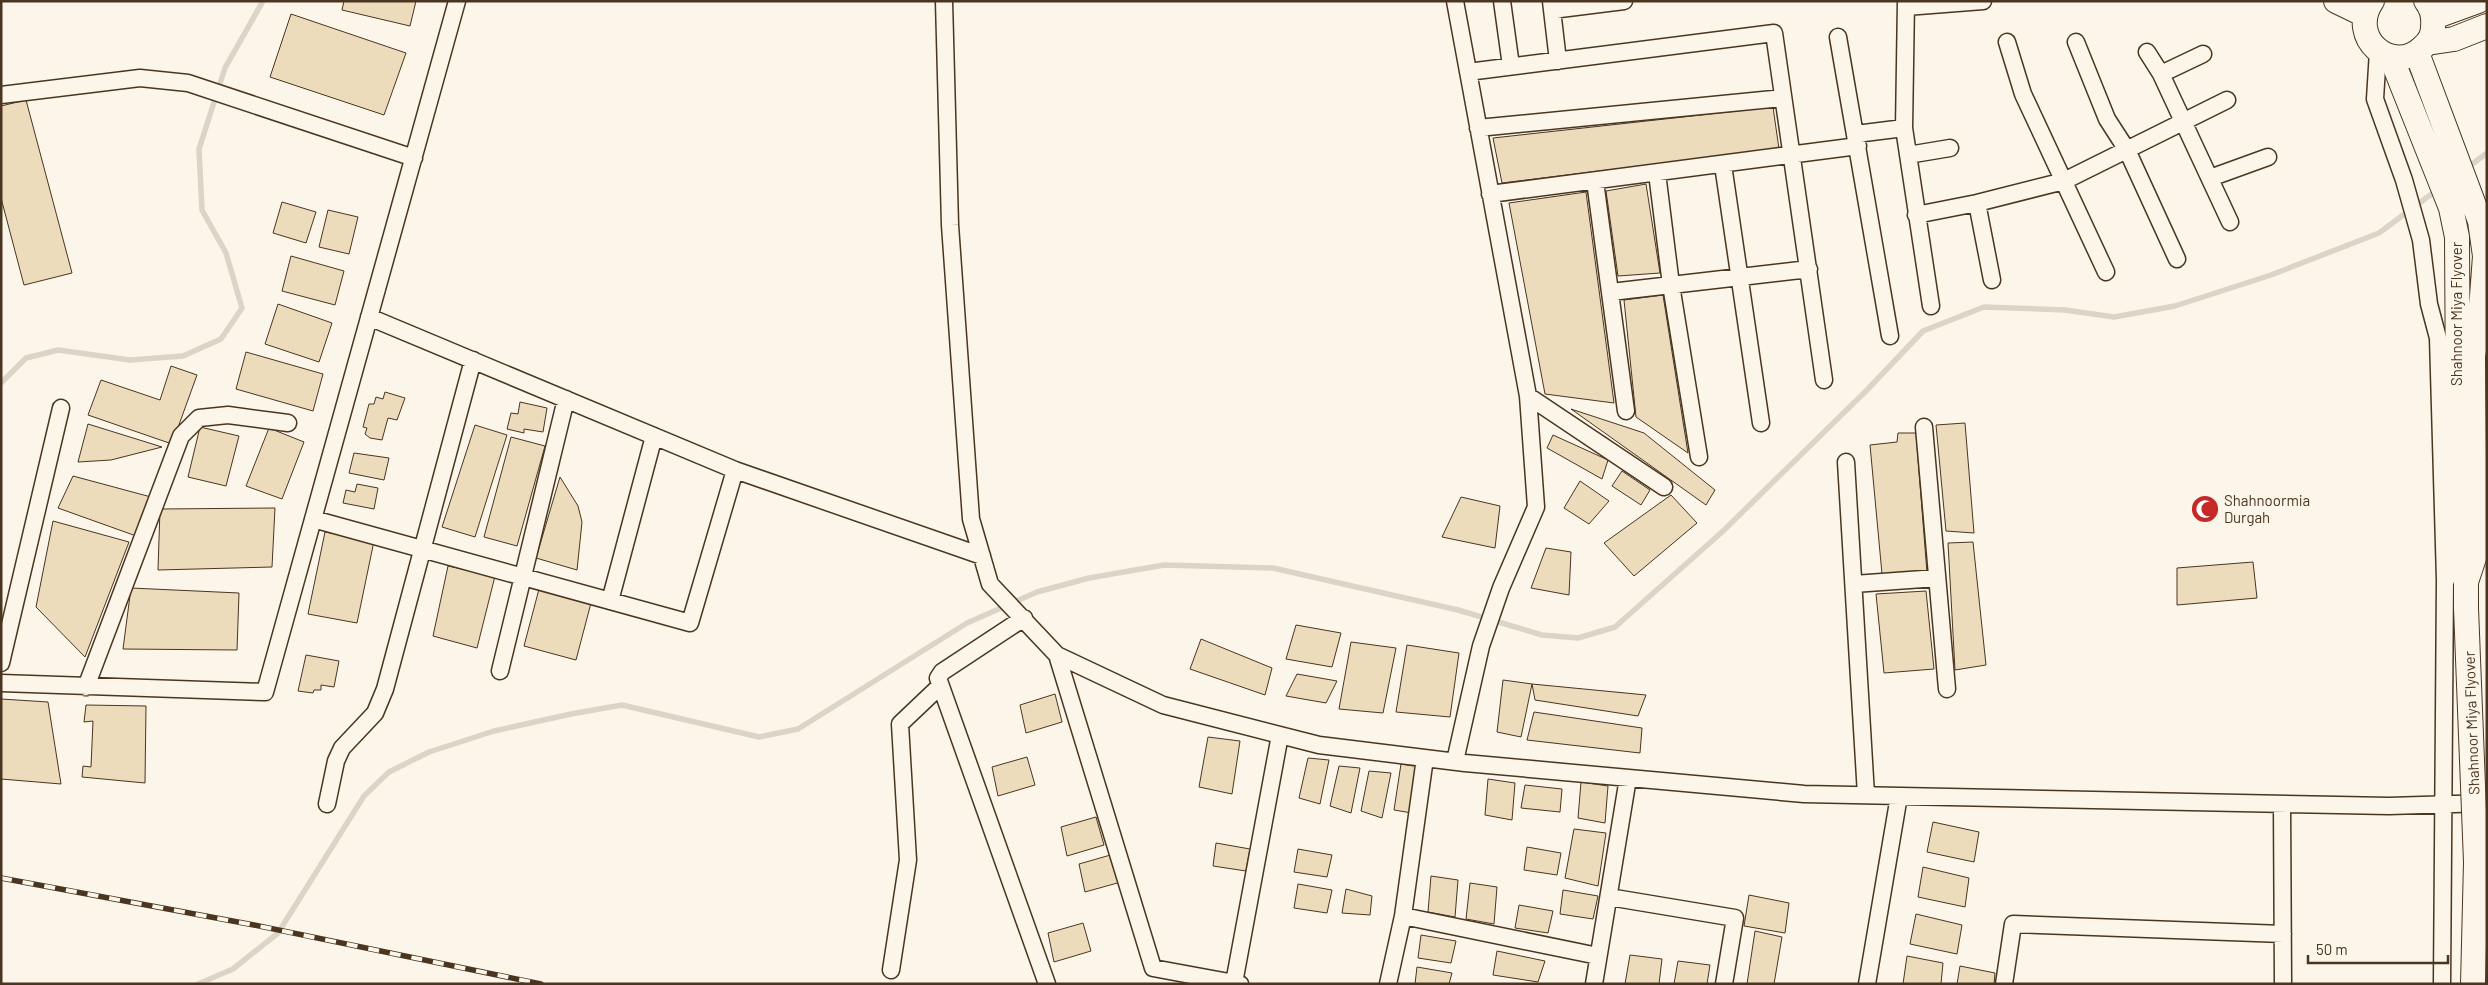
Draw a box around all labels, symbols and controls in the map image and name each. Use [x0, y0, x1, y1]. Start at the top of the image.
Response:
street label: Shahnoor Miya Flyover [2447, 241, 2465, 386]
place label: Shahnoormia Durgah [2224, 491, 2310, 526]
mosque icon: Shahnoormia Durgah [2190, 494, 2220, 524]
street label: Shahnoor Miya Flyover [2459, 650, 2483, 795]
scale bar [2308, 932, 2448, 964]
text: 50 m [2316, 940, 2348, 958]

